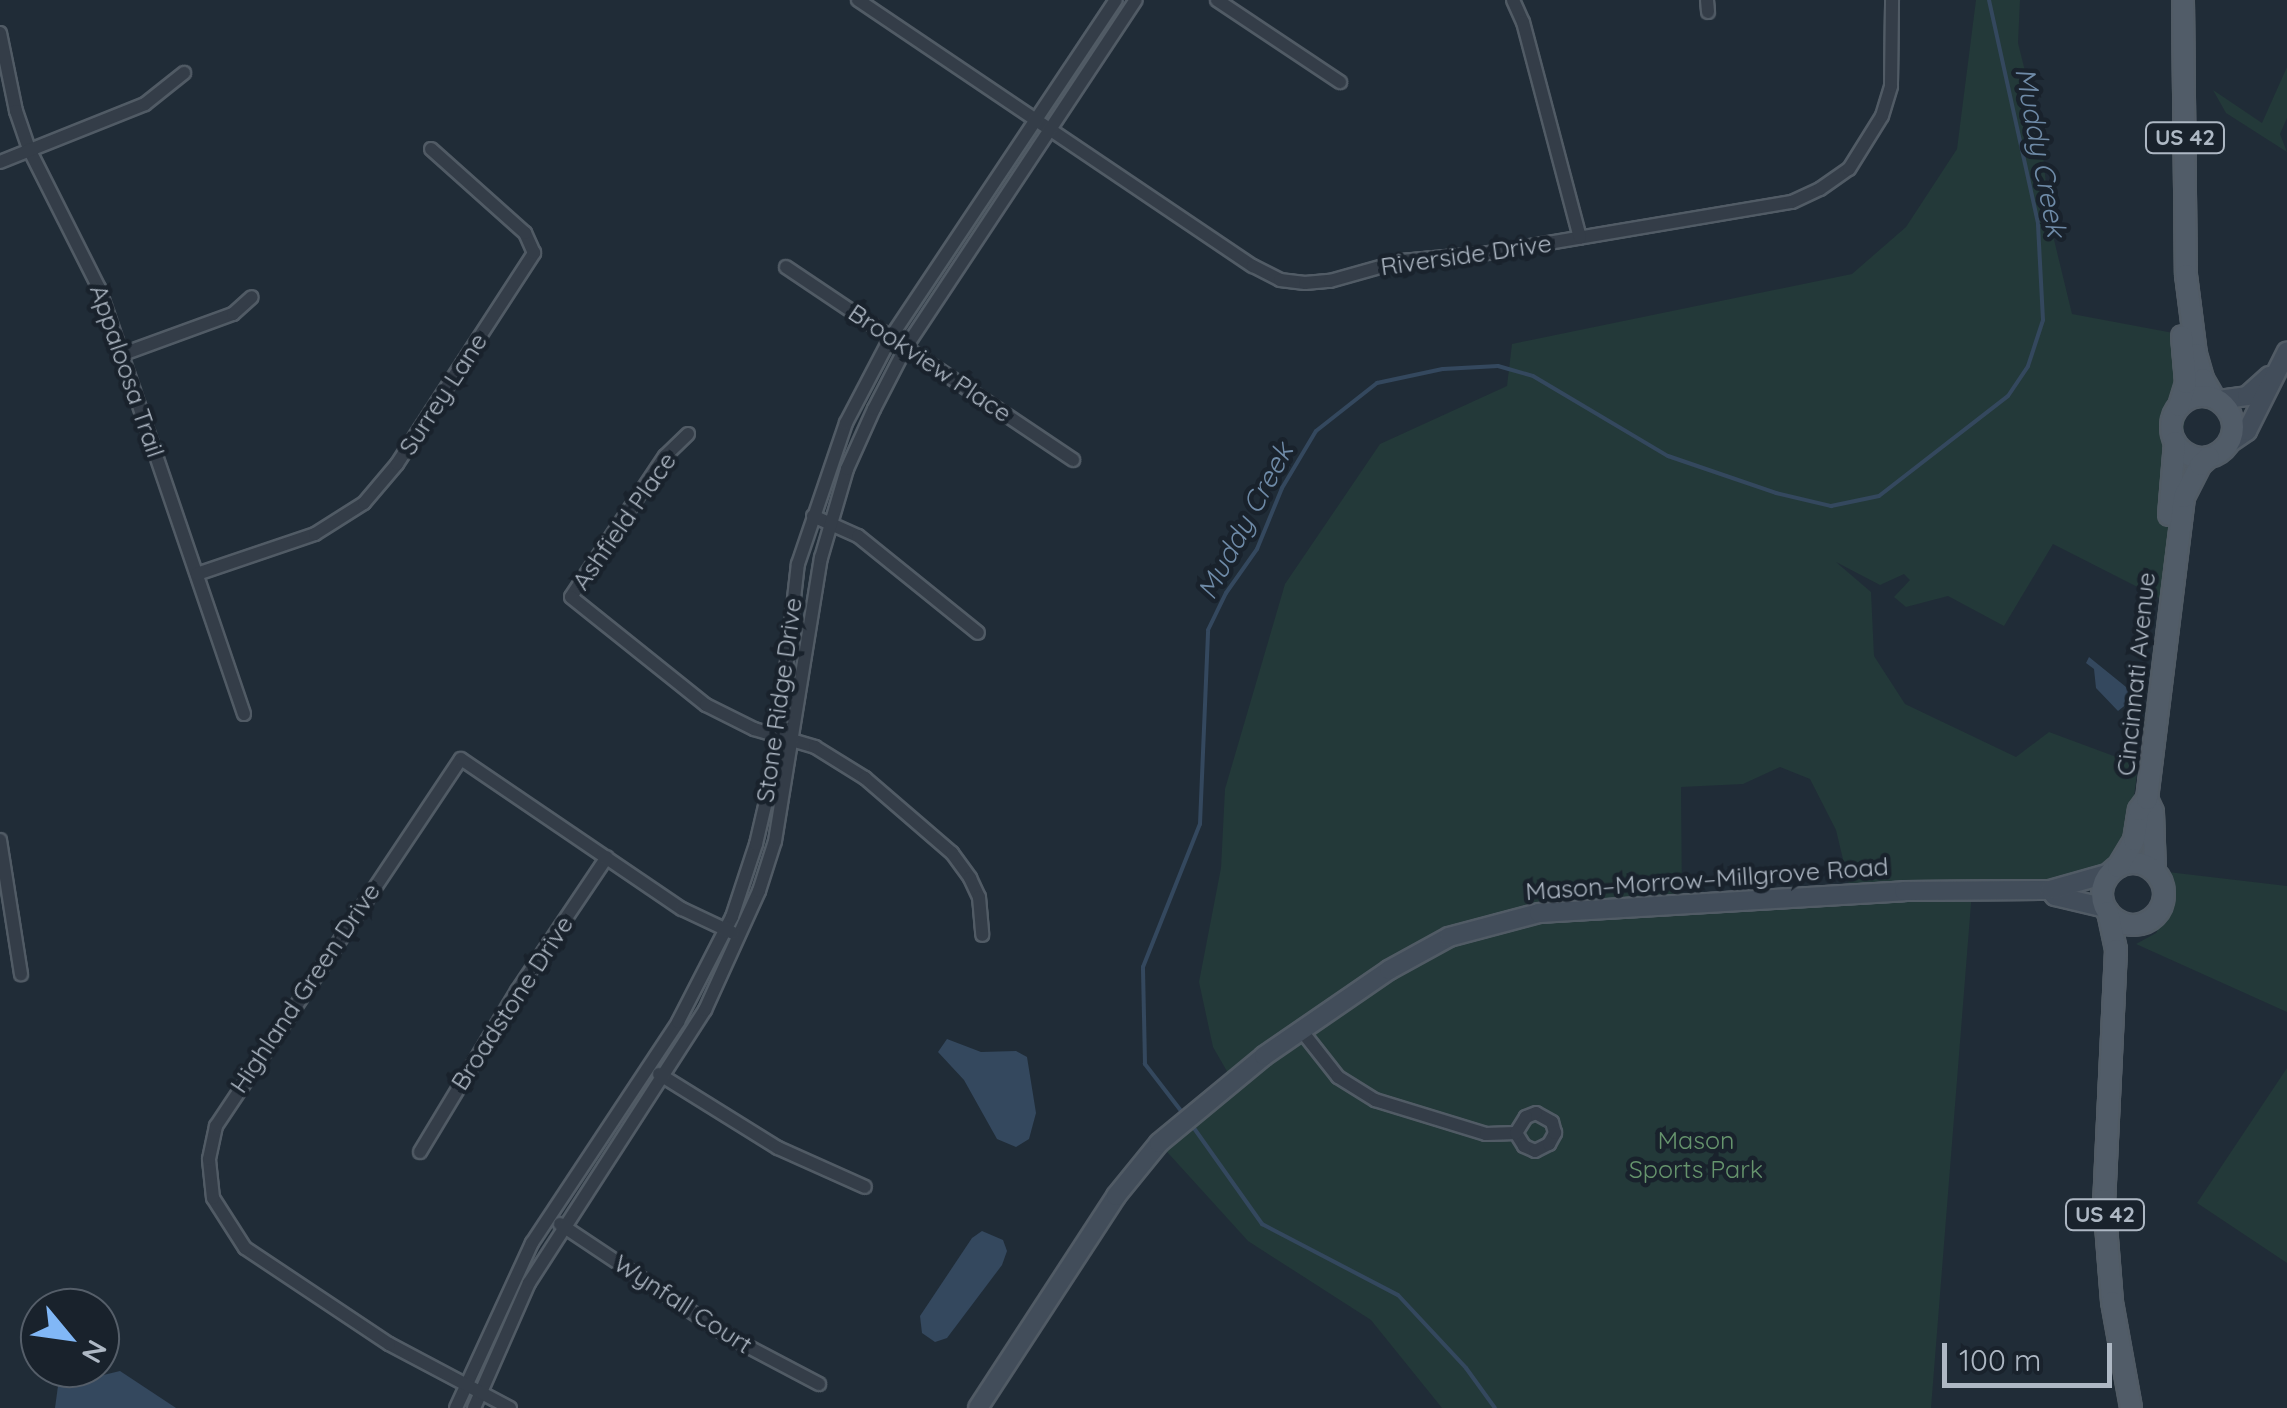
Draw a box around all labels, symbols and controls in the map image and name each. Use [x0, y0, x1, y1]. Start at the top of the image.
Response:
water label: Muddy Creek [2008, 65, 2074, 239]
road number: US 42 [2142, 121, 2228, 155]
street label: Riverside Drive [1379, 228, 1553, 282]
street label: Appaloosa Trail [83, 281, 171, 461]
street label: Brookview Place [843, 297, 1017, 429]
street label: Surrey Lane [393, 328, 493, 460]
water label: Muddy Creek [1190, 437, 1300, 605]
street label: Ashfield Place [566, 446, 682, 596]
street label: Cincinnati Avenue [2110, 571, 2162, 777]
street label: Stone Ridge Drive [750, 596, 808, 804]
street label: Mason–Morrow–Millgrove Road [1524, 851, 1890, 907]
street label: Highland Green Drive [224, 877, 386, 1099]
street label: Broadstone Drive [445, 910, 579, 1096]
park label: Mason Sports Park [1629, 1126, 1763, 1185]
road number: US 42 [2062, 1198, 2148, 1232]
street label: Wynfall Court [608, 1248, 758, 1360]
north arrow [20, 1288, 120, 1388]
scale bar [1947, 1323, 2117, 1385]
text: N [75, 1334, 115, 1369]
text: 100 m [1959, 1341, 2041, 1379]

